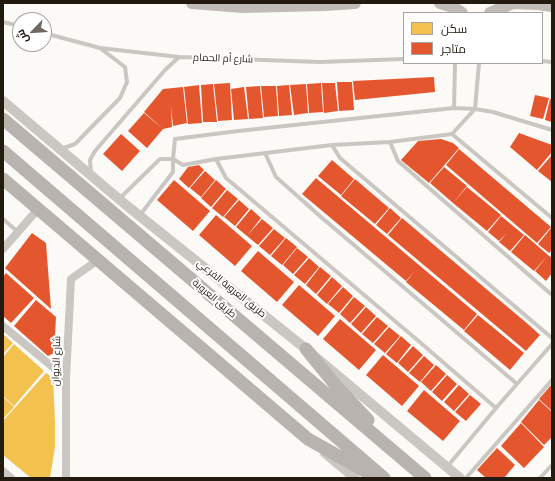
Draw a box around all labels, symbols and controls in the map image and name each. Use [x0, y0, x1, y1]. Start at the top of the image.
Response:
north arrow [12, 12, 52, 52]
legend [403, 12, 543, 64]
text: سكن [441, 19, 467, 38]
text: ش [12, 27, 32, 46]
text: متاجر [441, 39, 466, 58]
street label: شارع أم الحمام [193, 52, 253, 66]
street label: طريق العروبة الفرعي [194, 257, 268, 321]
street label: طريق العروبة [190, 277, 238, 321]
street label: شارع الديوان [50, 336, 64, 386]

